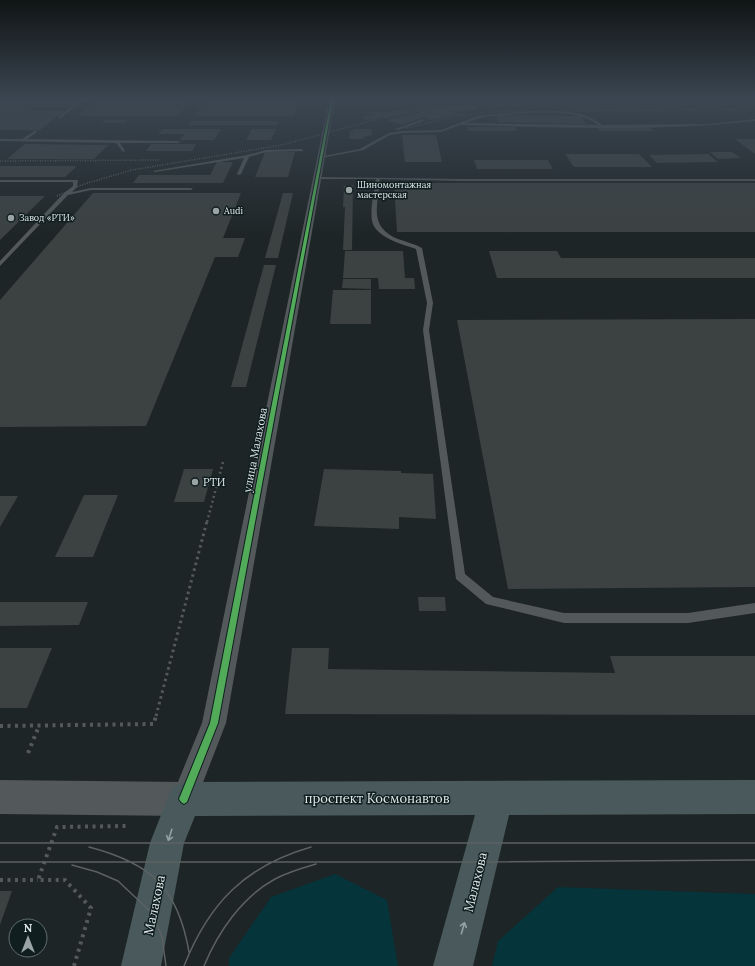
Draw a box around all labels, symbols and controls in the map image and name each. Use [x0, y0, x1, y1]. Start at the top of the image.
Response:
place label: Шиномонтажная мастерская [357, 179, 431, 200]
marker: Шиномонтажная мастерская [344, 185, 354, 195]
place label: Audi [223, 205, 243, 216]
marker: Audi [211, 206, 221, 216]
place label: Завод «РТИ» [19, 212, 75, 223]
marker: Завод «РТИ» [6, 213, 16, 223]
street label: улица Малахова [240, 406, 270, 494]
place label: РТИ [203, 475, 226, 489]
marker: РТИ [190, 477, 200, 487]
street label: проспект Космонавтов [305, 790, 450, 807]
one-way arrow [166, 828, 173, 841]
street label: Малахова [460, 850, 491, 914]
street label: Малахова [140, 873, 169, 937]
north arrow [8, 918, 48, 958]
text: N [24, 921, 33, 935]
one-way arrow [460, 922, 467, 935]

